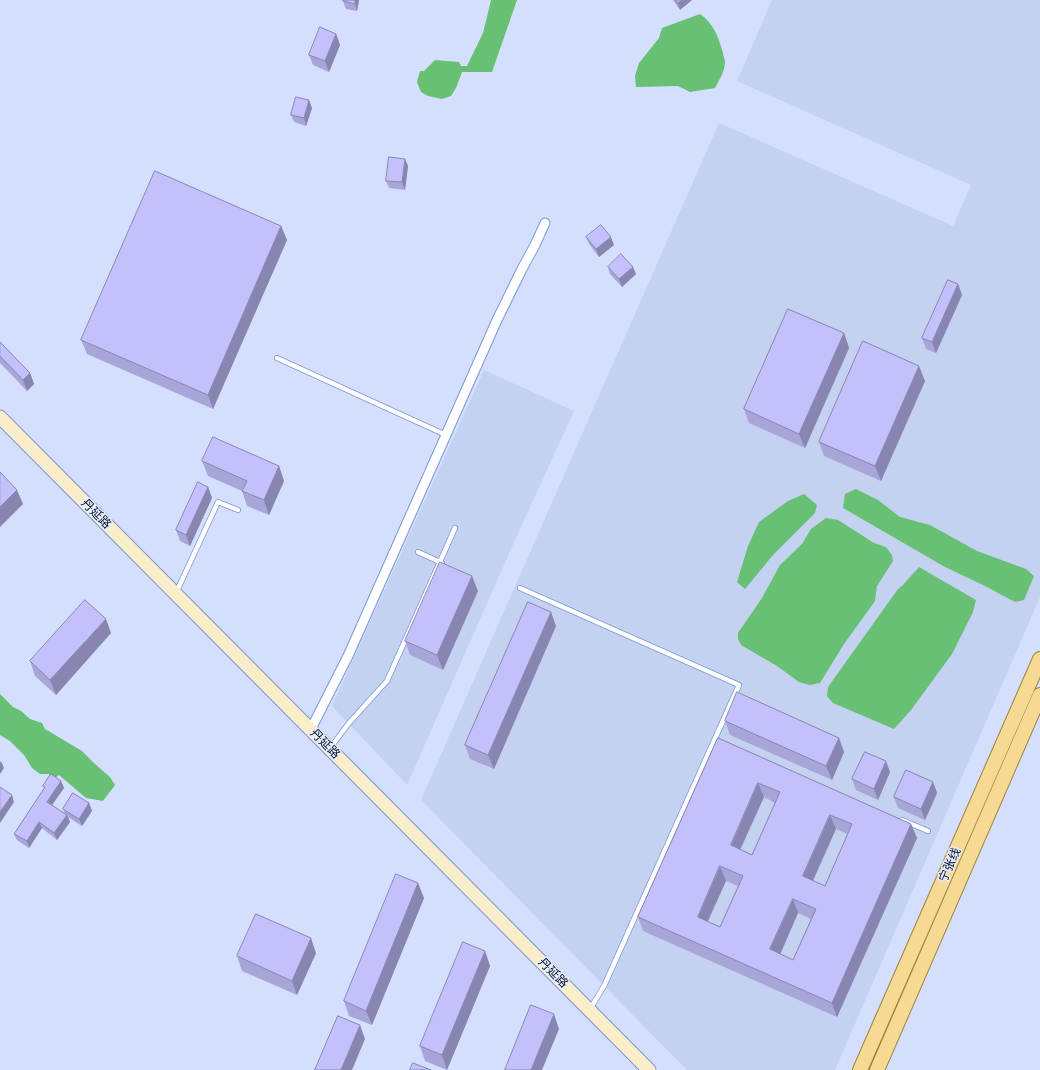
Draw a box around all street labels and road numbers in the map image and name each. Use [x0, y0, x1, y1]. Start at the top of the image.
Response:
street label: 丹延路 [78, 496, 114, 532]
street label: 丹延路 [307, 726, 343, 762]
street label: 宁张线 [936, 846, 964, 884]
street label: 丹延路 [535, 955, 571, 991]

